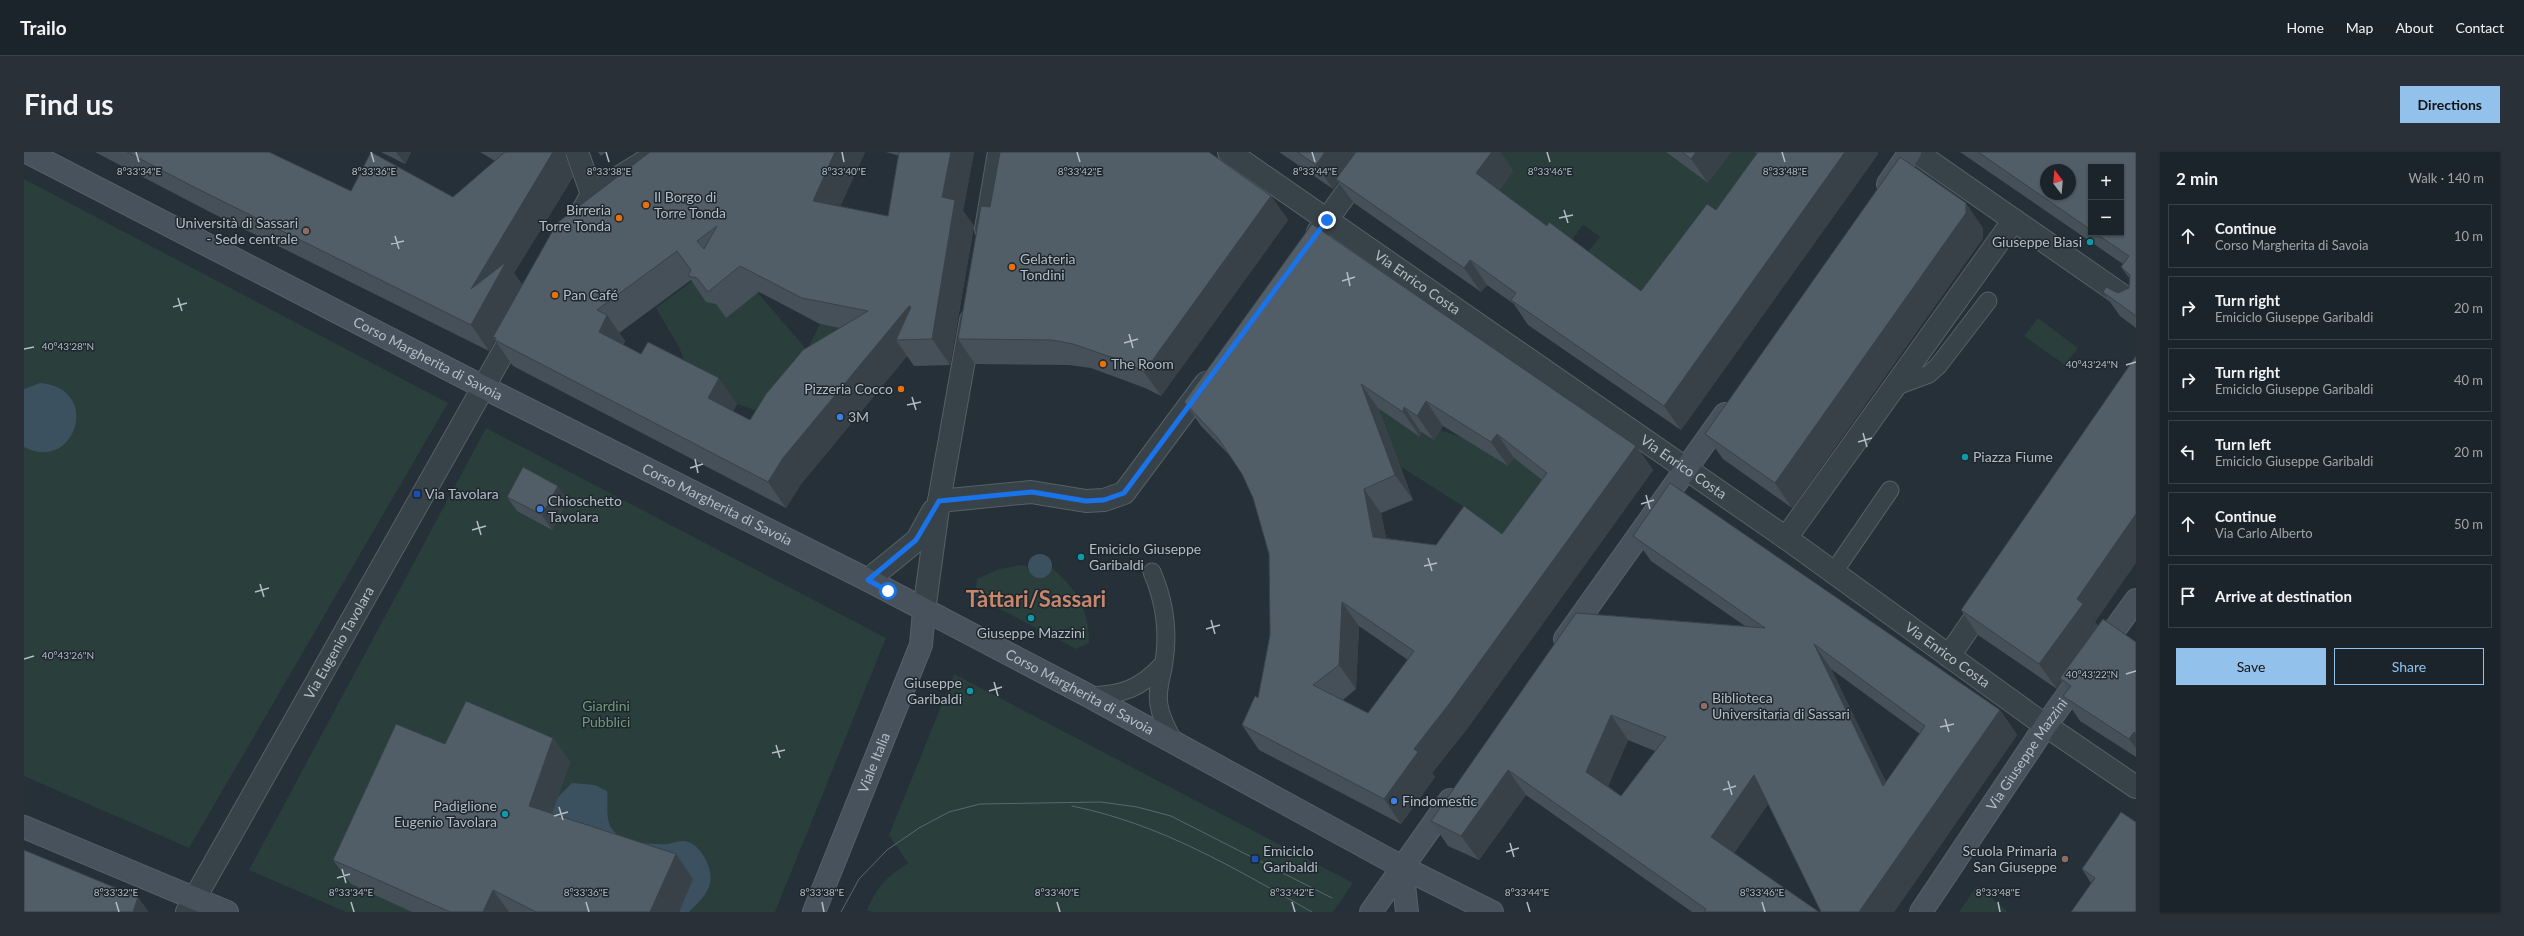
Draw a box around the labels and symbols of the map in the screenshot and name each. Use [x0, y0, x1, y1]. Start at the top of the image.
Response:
north arrow [2040, 164, 2076, 200]
text: 8°33'34"E [117, 165, 162, 177]
text: 8°33'36"E [352, 165, 397, 177]
text: 8°33'38"E [587, 165, 632, 177]
text: 8°33'40"E [822, 165, 867, 177]
text: 8°33'42"E [1058, 165, 1103, 177]
text: 8°33'44"E [1293, 165, 1338, 177]
text: 8°33'46"E [1528, 165, 1573, 177]
text: 8°33'48"E [1763, 165, 1808, 177]
place label: Il Borgo di Torre Tonda [654, 188, 726, 221]
marker: Il Borgo di Torre Tonda [641, 200, 651, 210]
place label: Birreria Torre Tonda [539, 201, 611, 234]
route end [1318, 211, 1336, 229]
marker: Birreria Torre Tonda [614, 213, 624, 223]
place label: Università di Sassari - Sede centrale [176, 214, 298, 247]
marker: Università di Sassari - Sede centrale [301, 226, 311, 236]
place label: Giuseppe Biasi [1992, 233, 2082, 250]
marker: Giuseppe Biasi [2085, 237, 2095, 247]
street label: Via Enrico Costa [1371, 246, 1464, 318]
place label: Gelateria Tondini [1020, 250, 1076, 283]
marker: Gelateria Tondini [1007, 262, 1017, 272]
place label: Pan Café [563, 286, 618, 303]
marker: Pan Café [550, 290, 560, 300]
street label: Corso Margherita di Savoia [351, 313, 506, 403]
text: 40°43'28"N [42, 340, 94, 352]
place label: The Room [1111, 355, 1174, 372]
text: 40°43'24"N [2066, 358, 2118, 370]
marker: The Room [1098, 359, 1108, 369]
place label: Pizzeria Cocco [804, 380, 893, 397]
marker: Pizzeria Cocco [896, 384, 906, 394]
place label: 3M [848, 408, 869, 425]
marker: 3M [835, 412, 845, 422]
street label: Via Enrico Costa [1637, 431, 1730, 502]
place label: Piazza Fiume [1973, 448, 2053, 465]
marker: Piazza Fiume [1960, 452, 1970, 462]
street label: Corso Margherita di Savoia [640, 459, 795, 549]
place label: Via Tavolara [425, 485, 499, 502]
marker: Via Tavolara [412, 489, 422, 499]
place label: Chioschetto Tavolara [548, 492, 622, 525]
marker: Chioschetto Tavolara [535, 504, 545, 514]
place label: Emiciclo Giuseppe Garibaldi [1089, 540, 1201, 573]
marker: Emiciclo Giuseppe Garibaldi [1076, 552, 1086, 562]
route start [879, 582, 897, 600]
street label: Via Eugenio Tavolara [300, 583, 377, 702]
district label: Tàttari/Sassari [966, 585, 1106, 612]
marker: Giuseppe Mazzini [1026, 613, 1036, 623]
street label: Via Enrico Costa [1902, 618, 1994, 691]
place label: Giuseppe Mazzini [977, 624, 1085, 641]
street label: Corso Margherita di Savoia [1003, 645, 1157, 738]
text: 40°43'26"N [42, 649, 94, 661]
text: 40°43'22"N [2066, 668, 2118, 680]
place label: Giuseppe Garibaldi [904, 674, 962, 707]
marker: Giuseppe Garibaldi [965, 686, 975, 696]
place label: Biblioteca Universitaria di Sassari [1712, 689, 1850, 722]
street label: Via Giuseppe Mazzini [1982, 695, 2071, 813]
park label: Giardini Pubblici [582, 697, 630, 730]
marker: Biblioteca Universitaria di Sassari [1699, 701, 1709, 711]
street label: Viale Italia [854, 730, 893, 795]
place label: Findomestic [1402, 792, 1477, 809]
marker: Findomestic [1389, 796, 1399, 806]
place label: Padiglione Eugenio Tavolara [394, 797, 497, 830]
marker: Padiglione Eugenio Tavolara [500, 809, 510, 819]
place label: Emiciclo Garibaldi [1263, 842, 1318, 875]
place label: Scuola Primaria San Giuseppe [1963, 842, 2057, 875]
marker: Emiciclo Garibaldi [1250, 854, 1260, 864]
marker: Scuola Primaria San Giuseppe [2060, 854, 2070, 864]
text: 8°33'32"E [94, 886, 139, 898]
text: 8°33'34"E [329, 886, 374, 898]
text: 8°33'36"E [564, 886, 609, 898]
text: 8°33'38"E [800, 886, 845, 898]
text: 8°33'40"E [1035, 886, 1080, 898]
text: 8°33'42"E [1270, 886, 1315, 898]
text: 8°33'44"E [1505, 886, 1550, 898]
text: 8°33'46"E [1740, 886, 1785, 898]
text: 8°33'48"E [1976, 886, 2021, 898]

